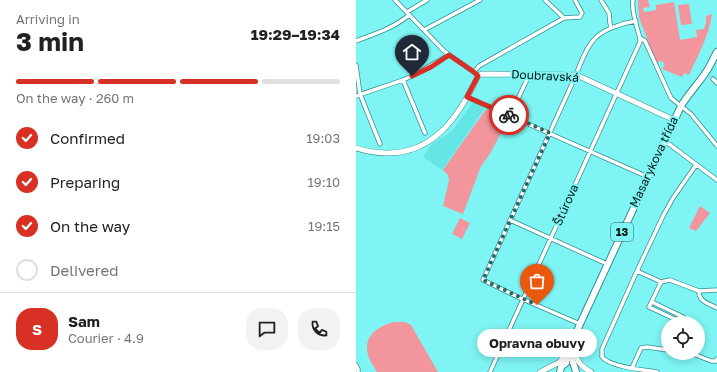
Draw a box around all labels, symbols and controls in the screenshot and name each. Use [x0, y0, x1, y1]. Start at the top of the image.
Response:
text: Arriving in [16, 11, 80, 27]
text: 19:29–19:34 [251, 25, 340, 43]
text: 3 min [16, 26, 84, 57]
pin [395, 35, 429, 76]
icon: home [401, 41, 423, 63]
street label: Doubravská [511, 66, 579, 85]
text: On the way · 260 m [16, 90, 134, 106]
courier [489, 95, 529, 135]
icon: bike [498, 104, 520, 126]
street label: Masarykova třída [626, 114, 681, 210]
icon: check [16, 127, 38, 149]
text: Confirmed [50, 129, 125, 147]
text: 19:03 [306, 130, 340, 146]
icon: check [16, 171, 38, 193]
text: Preparing [50, 173, 120, 191]
text: 19:10 [308, 174, 340, 190]
street label: Štúrova [550, 182, 581, 228]
icon: check [16, 215, 38, 237]
text: On the way [50, 217, 130, 235]
text: 19:15 [308, 218, 340, 234]
road number: 13 [611, 223, 633, 241]
text: Delivered [50, 261, 118, 279]
pin [520, 264, 554, 305]
icon: bag [526, 270, 548, 292]
button: chat [246, 308, 288, 350]
button: phone [298, 308, 340, 350]
text: Sam [68, 312, 100, 330]
map controls [661, 316, 705, 360]
button: locate [661, 316, 705, 360]
text: S [32, 320, 42, 338]
callout: Opravna obuvy [477, 329, 597, 357]
text: Courier · 4.9 [68, 330, 144, 346]
text: Opravna obuvy [489, 335, 585, 351]

